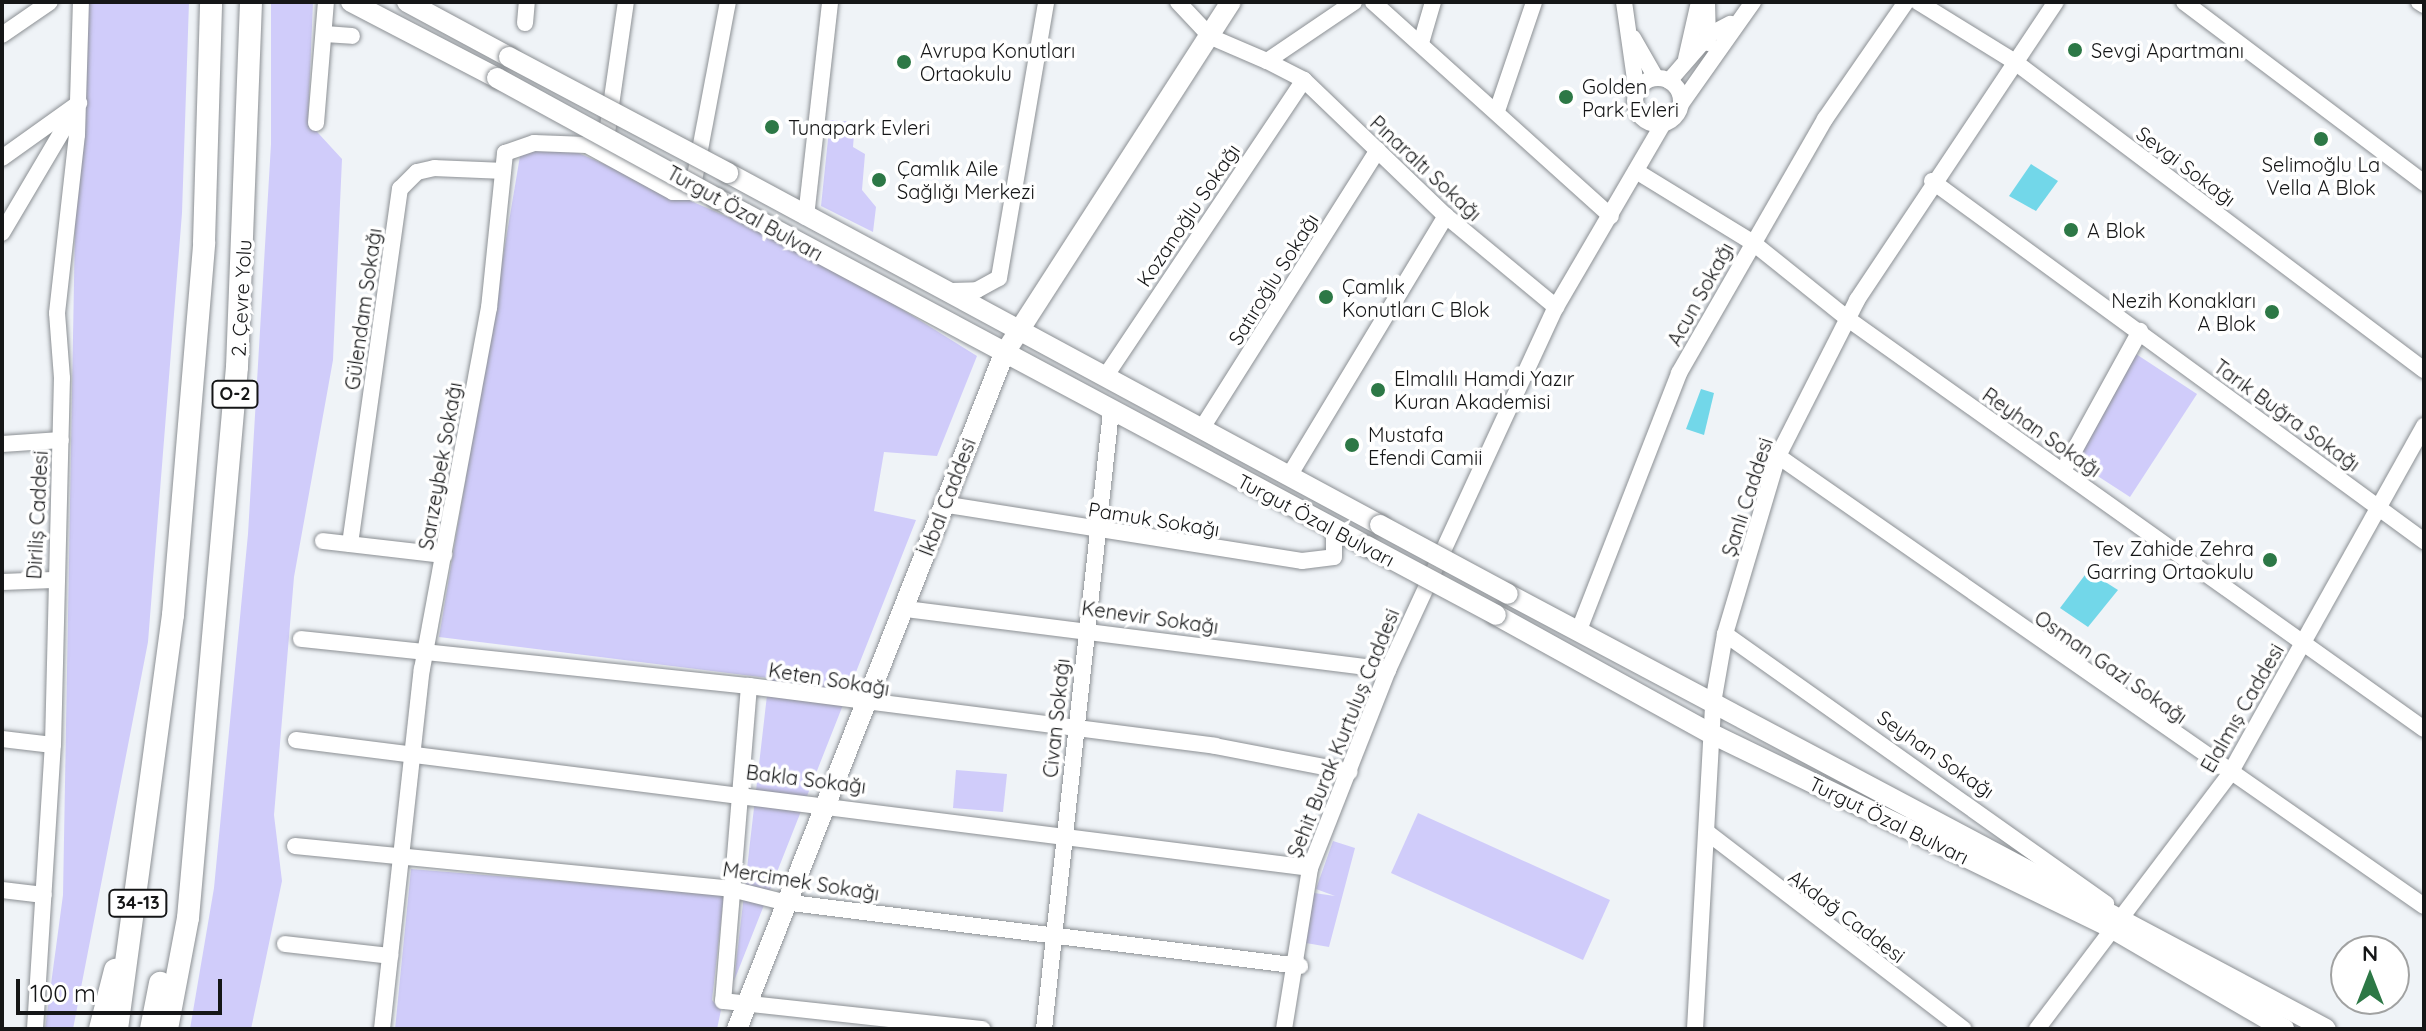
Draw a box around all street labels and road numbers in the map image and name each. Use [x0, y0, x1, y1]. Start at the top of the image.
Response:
street label: Pınaraltı Sokağı [1365, 110, 1487, 226]
street label: Sevgi Sokağı [2132, 121, 2240, 211]
street label: Kozanoğlu Sokağı [1131, 139, 1245, 291]
street label: Turgut Özal Bulvarı [663, 160, 827, 266]
street label: Satıroğlu Sokağı [1223, 209, 1323, 349]
street label: Gülendam Sokağı [340, 226, 386, 392]
street label: Acun Sokağı [1662, 238, 1738, 350]
street label: 2. Çevre Yolu [226, 239, 256, 357]
street label: Tarık Buğra Sokağı [2209, 354, 2365, 476]
road number: O-2 [211, 380, 259, 408]
street label: Sarızeybek Sokağı [413, 380, 467, 552]
street label: Reyhan Sokağı [1978, 382, 2106, 482]
street label: Şanlı Caddesi [1716, 434, 1778, 560]
street label: İkbal Caddesi [914, 435, 980, 559]
street label: Diriliş Caddesi [22, 450, 52, 580]
street label: Turgut Özal Bulvarı [1233, 468, 1399, 572]
street label: Pamuk Sokağı [1087, 497, 1221, 541]
street label: Kenevir Sokağı [1080, 596, 1220, 638]
street label: Şehit Burak Kurtuluş Caddesi [1282, 605, 1404, 861]
street label: Osman Gazi Sokağı [2030, 605, 2192, 729]
street label: Elalmış Caddesi [2196, 639, 2288, 777]
street label: Civan Sokağı [1038, 657, 1074, 779]
street label: Keten Sokağı [767, 658, 891, 700]
street label: Seyhan Sokağı [1873, 705, 1999, 803]
street label: Bakla Sokağı [745, 760, 867, 798]
street label: Turgut Özal Bulvarı [1805, 771, 1973, 869]
street label: Mercimek Sokağı [721, 857, 881, 905]
street label: Akdağ Caddesi [1784, 864, 1910, 968]
road number: 34-13 [108, 889, 168, 917]

